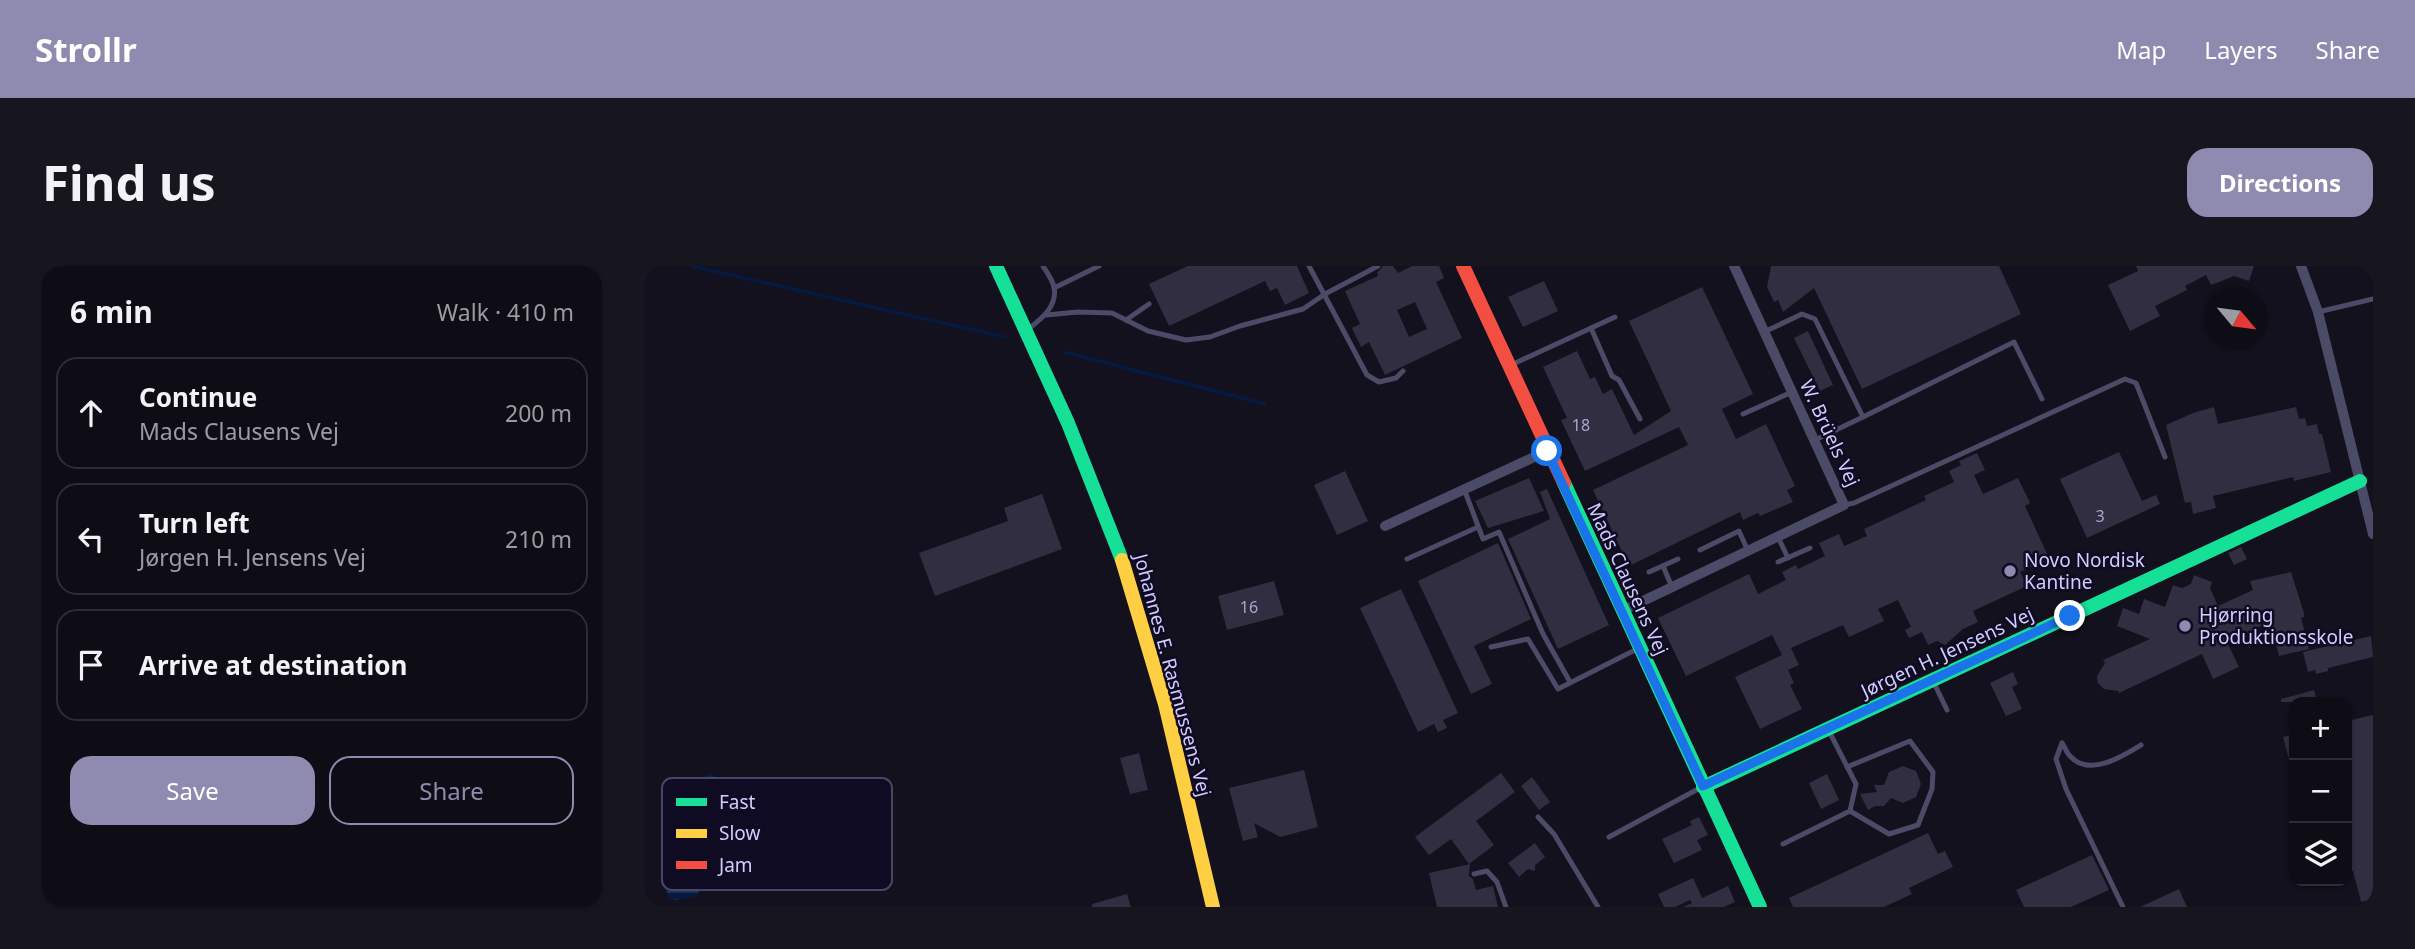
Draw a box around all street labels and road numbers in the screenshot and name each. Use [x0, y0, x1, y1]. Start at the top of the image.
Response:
street label: W. Brüels Vej [1794, 375, 1866, 491]
street label: Mads Clausens Vej [1581, 499, 1675, 659]
street label: Johannes E. Rasmussens Vej [1128, 549, 1218, 799]
street label: Jørgen H. Jensens Vej [1855, 601, 2037, 704]

